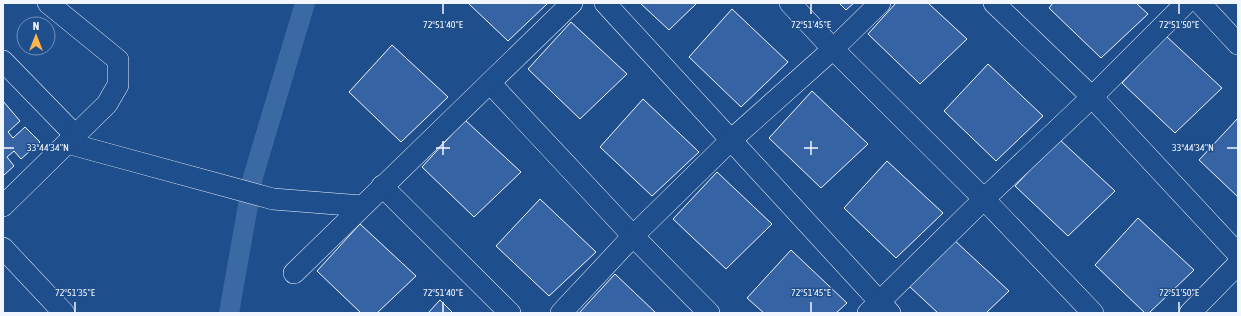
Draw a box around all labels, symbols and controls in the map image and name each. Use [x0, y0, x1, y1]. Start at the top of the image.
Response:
north arrow [16, 16, 56, 56]
text: 72°51'40"E [423, 19, 464, 30]
text: 72°51'45"E [791, 19, 832, 30]
text: 72°51'50"E [1159, 19, 1200, 30]
text: N [33, 20, 39, 32]
text: 33°44'34"N [27, 142, 69, 153]
text: 33°44'34"N [1172, 142, 1214, 153]
text: 72°51'35"E [55, 287, 96, 298]
text: 72°51'40"E [423, 287, 464, 298]
text: 72°51'45"E [791, 287, 832, 298]
text: 72°51'50"E [1159, 287, 1200, 298]

